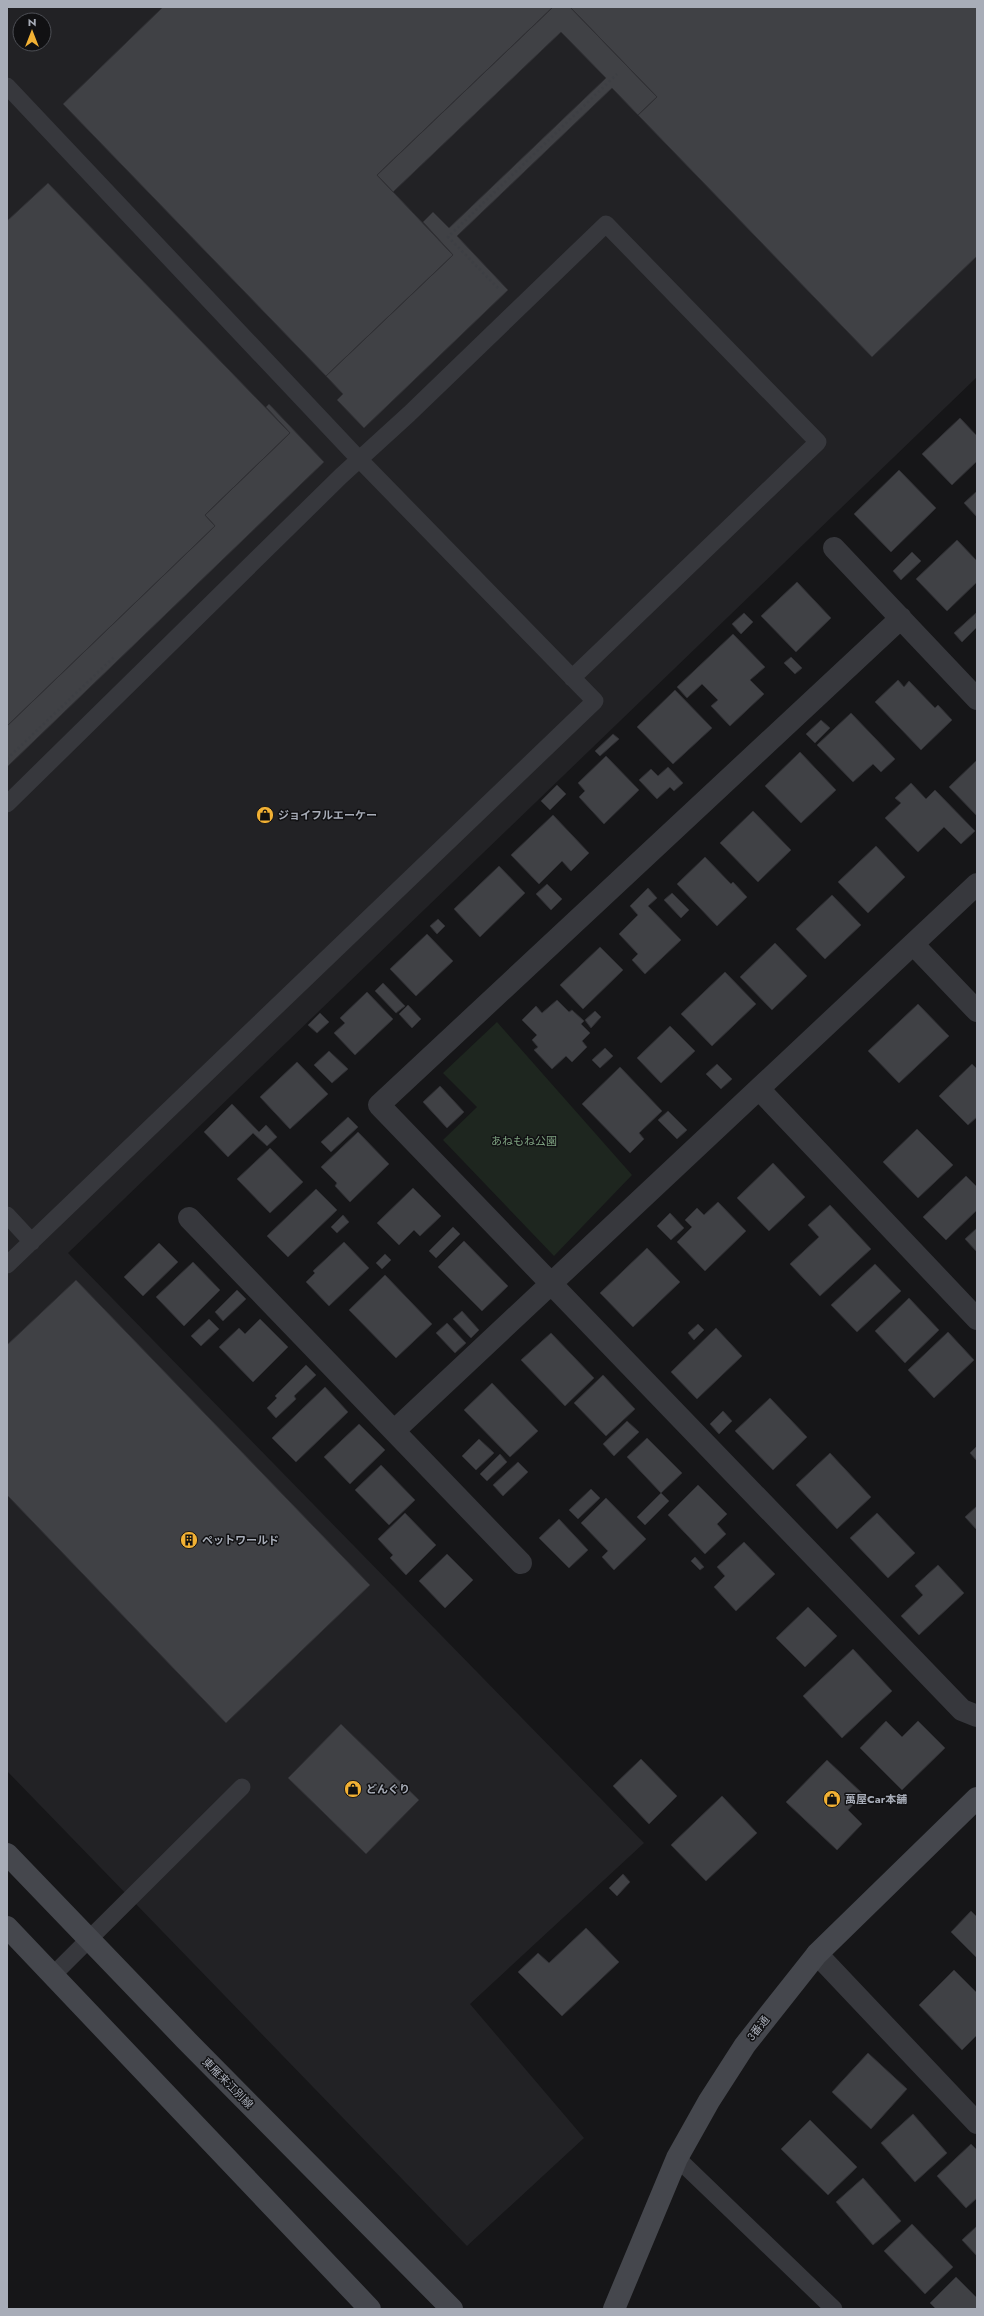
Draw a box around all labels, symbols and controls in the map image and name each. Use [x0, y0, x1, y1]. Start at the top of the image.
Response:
north arrow [12, 12, 52, 52]
text: N [28, 14, 36, 30]
shop icon: ジョイフルエーケー [255, 805, 275, 825]
place label: ジョイフルエーケー [278, 807, 377, 823]
park label: あねもね公園 [491, 1133, 557, 1149]
building icon: ペットワールド [179, 1530, 199, 1550]
place label: ペットワールド [202, 1532, 279, 1548]
shop icon: どんぐり [343, 1779, 363, 1799]
place label: どんぐり [366, 1781, 410, 1797]
shop icon: 萬屋Car本舗 [822, 1789, 842, 1809]
place label: 萬屋Car本舗 [845, 1791, 907, 1807]
street label: 3番通 [743, 2012, 773, 2044]
street label: 東雁来江別線 [199, 2054, 257, 2112]

